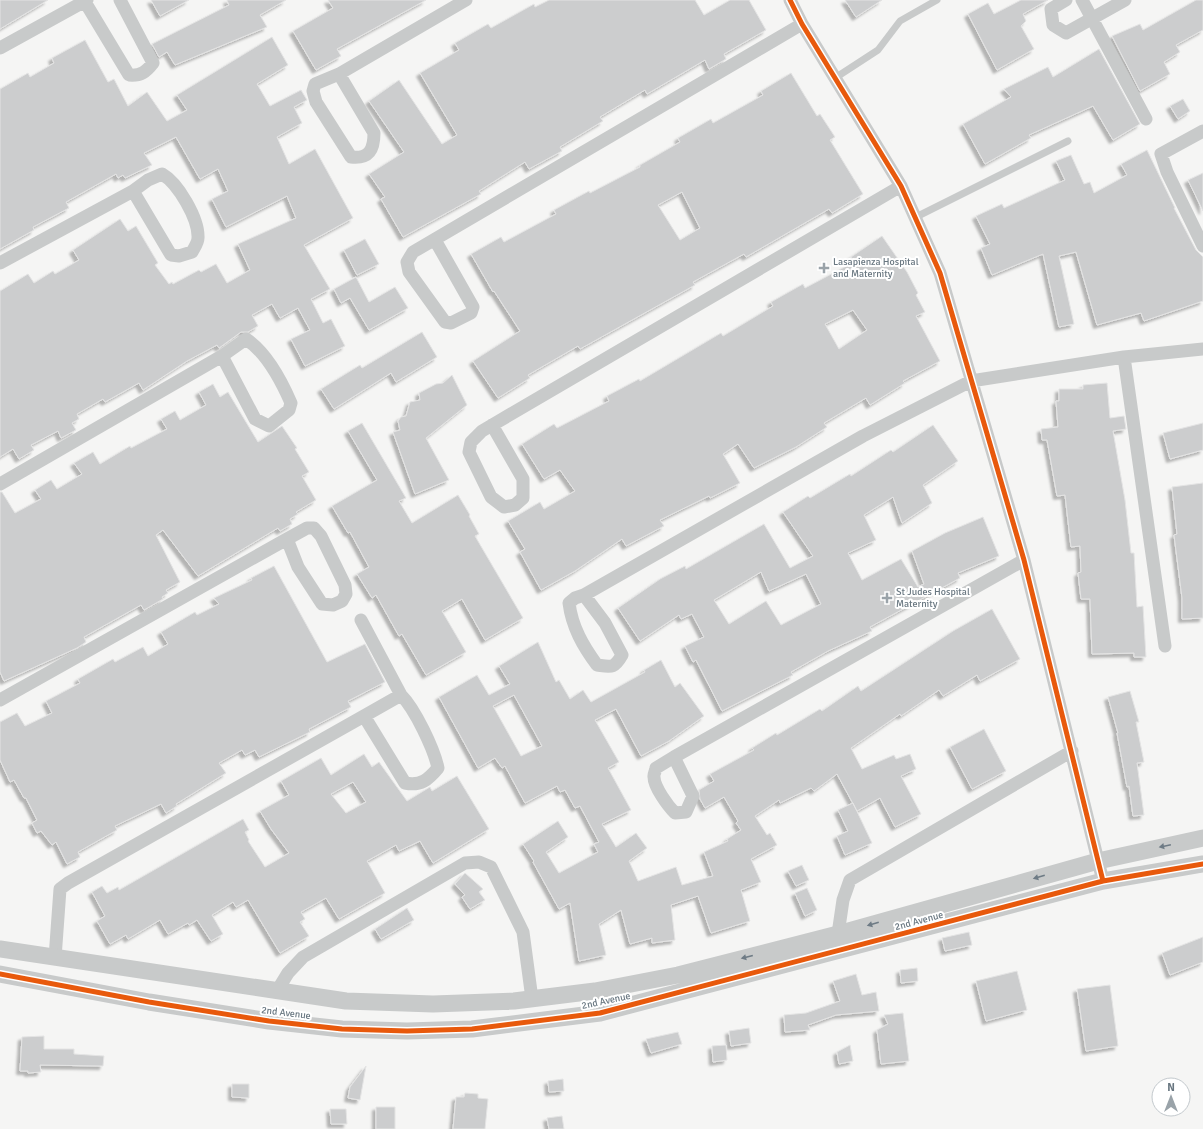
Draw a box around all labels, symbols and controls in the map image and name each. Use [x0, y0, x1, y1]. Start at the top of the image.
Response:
place label: Lasapienza Hospital and Maternity [833, 256, 919, 280]
marker: Lasapienza Hospital and Maternity [818, 262, 830, 274]
place label: St Judes Hospital Maternity [896, 586, 970, 610]
marker: St Judes Hospital Maternity [881, 592, 893, 604]
one-way arrow [1159, 844, 1171, 850]
one-way arrow [1032, 874, 1044, 880]
street label: 2nd Avenue [893, 909, 945, 933]
one-way arrow [867, 921, 879, 927]
one-way arrow [741, 954, 753, 960]
street label: 2nd Avenue [580, 990, 632, 1012]
street label: 2nd Avenue [261, 1004, 311, 1022]
north arrow [1151, 1077, 1191, 1117]
text: N [1167, 1081, 1175, 1094]

